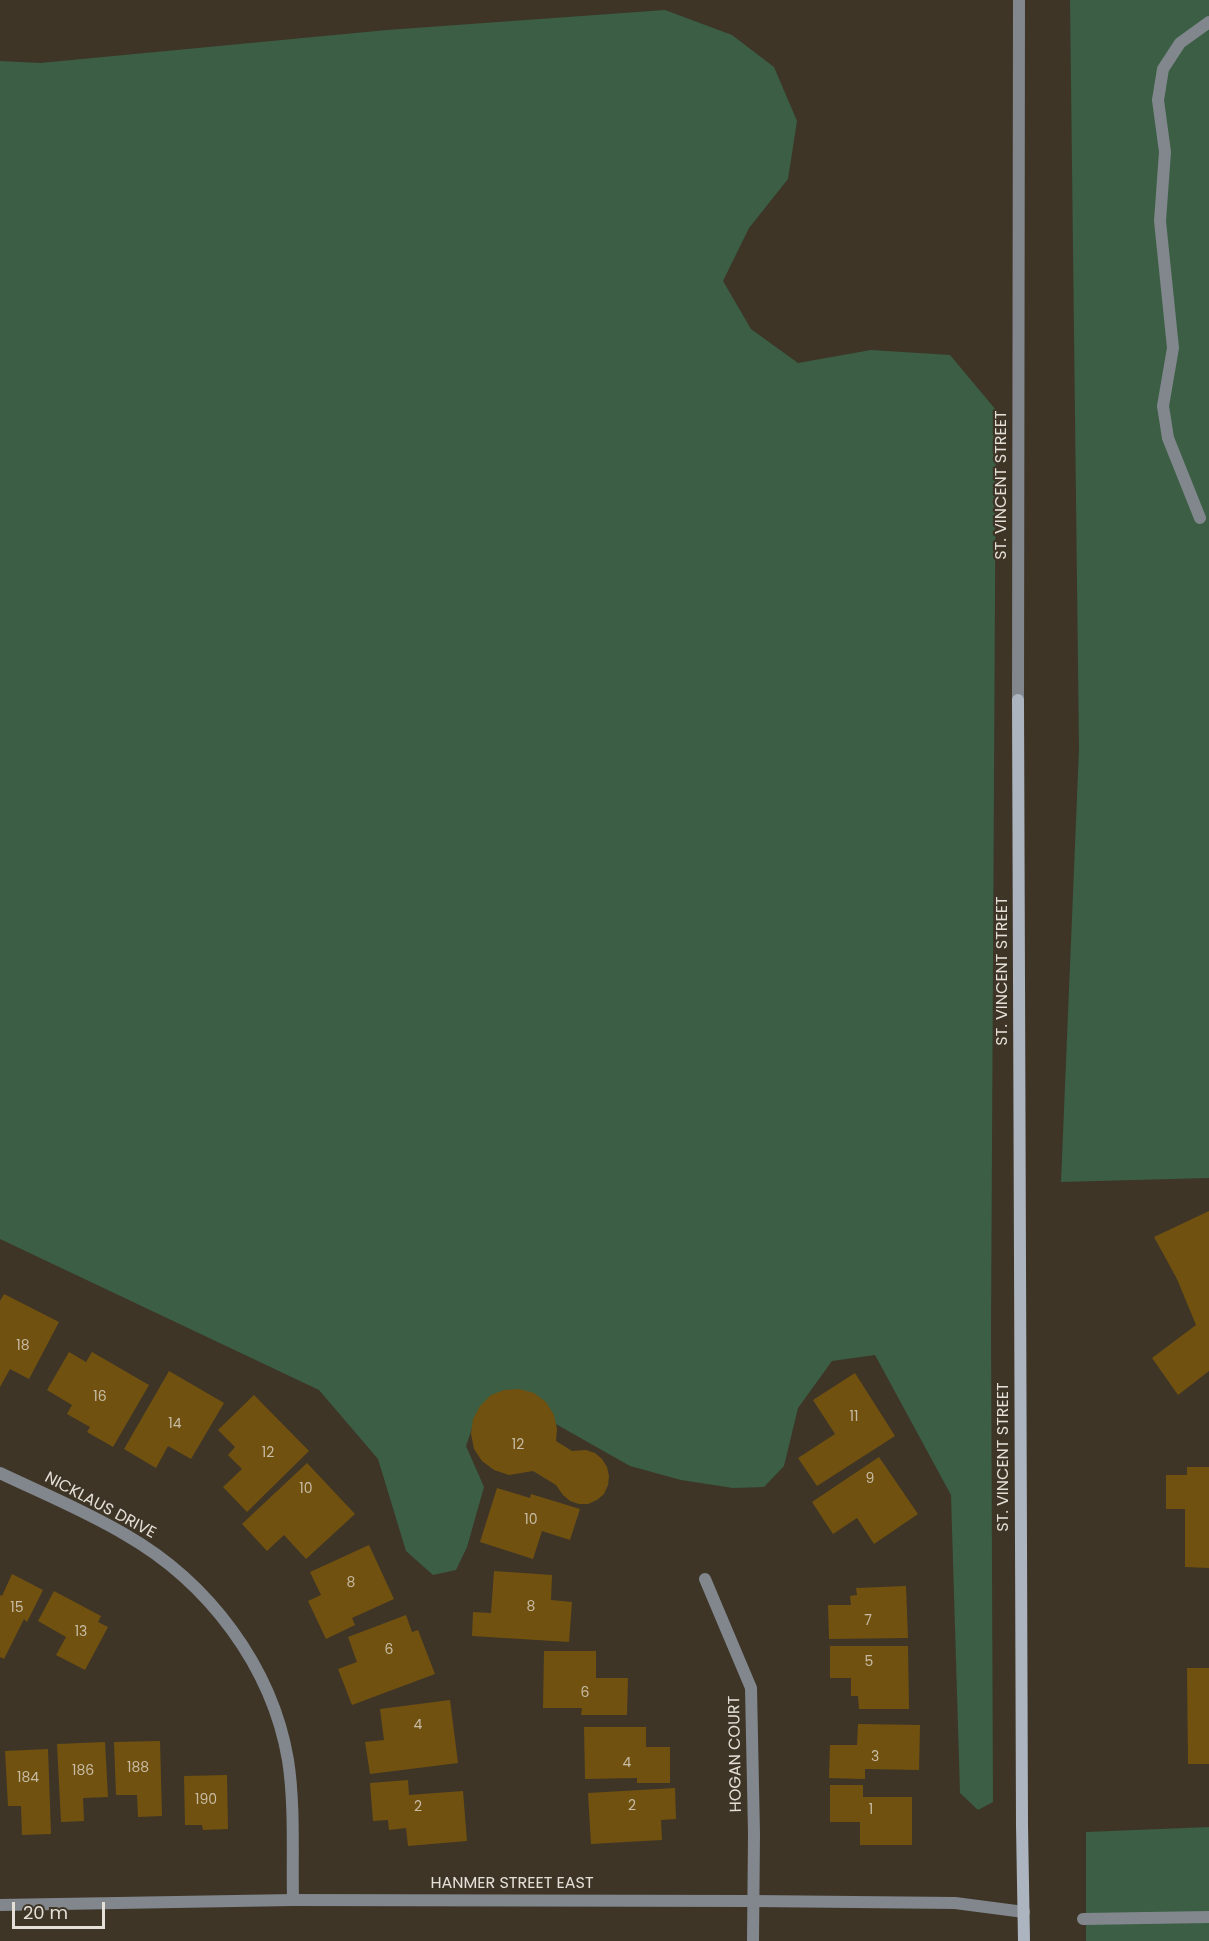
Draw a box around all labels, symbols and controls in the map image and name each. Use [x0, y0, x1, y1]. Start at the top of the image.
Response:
street label: ST. VINCENT STREET [992, 410, 1012, 560]
street label: ST. VINCENT STREET [993, 896, 1013, 1046]
house number: 18 [16, 1338, 30, 1354]
street label: ST. VINCENT STREET [994, 1382, 1014, 1532]
house number: 16 [93, 1389, 107, 1405]
house number: 11 [850, 1409, 858, 1425]
house number: 14 [168, 1416, 182, 1432]
house number: 12 [512, 1437, 524, 1453]
house number: 12 [262, 1445, 274, 1461]
street label: NICKLAUS DRIVE [41, 1469, 159, 1543]
house number: 9 [866, 1471, 874, 1487]
house number: 10 [299, 1481, 313, 1497]
house number: 10 [524, 1512, 538, 1528]
house number: 8 [347, 1575, 355, 1591]
house number: 8 [527, 1599, 535, 1615]
house number: 15 [10, 1600, 24, 1616]
house number: 7 [864, 1613, 872, 1629]
house number: 13 [75, 1624, 87, 1640]
house number: 6 [385, 1642, 393, 1658]
house number: 5 [865, 1654, 873, 1670]
house number: 6 [581, 1685, 589, 1701]
street label: HOGAN COURT [725, 1696, 747, 1812]
house number: 4 [414, 1717, 422, 1733]
house number: 3 [871, 1749, 879, 1765]
house number: 4 [623, 1755, 631, 1771]
house number: 188 [127, 1760, 149, 1776]
house number: 186 [72, 1763, 94, 1779]
house number: 184 [17, 1770, 39, 1786]
house number: 190 [195, 1792, 217, 1808]
house number: 2 [628, 1798, 636, 1814]
house number: 2 [414, 1799, 422, 1815]
house number: 1 [869, 1802, 873, 1818]
street label: HANMER STREET EAST [430, 1874, 594, 1894]
scale bar [15, 1890, 108, 1928]
text: 20 m [23, 1900, 68, 1925]

